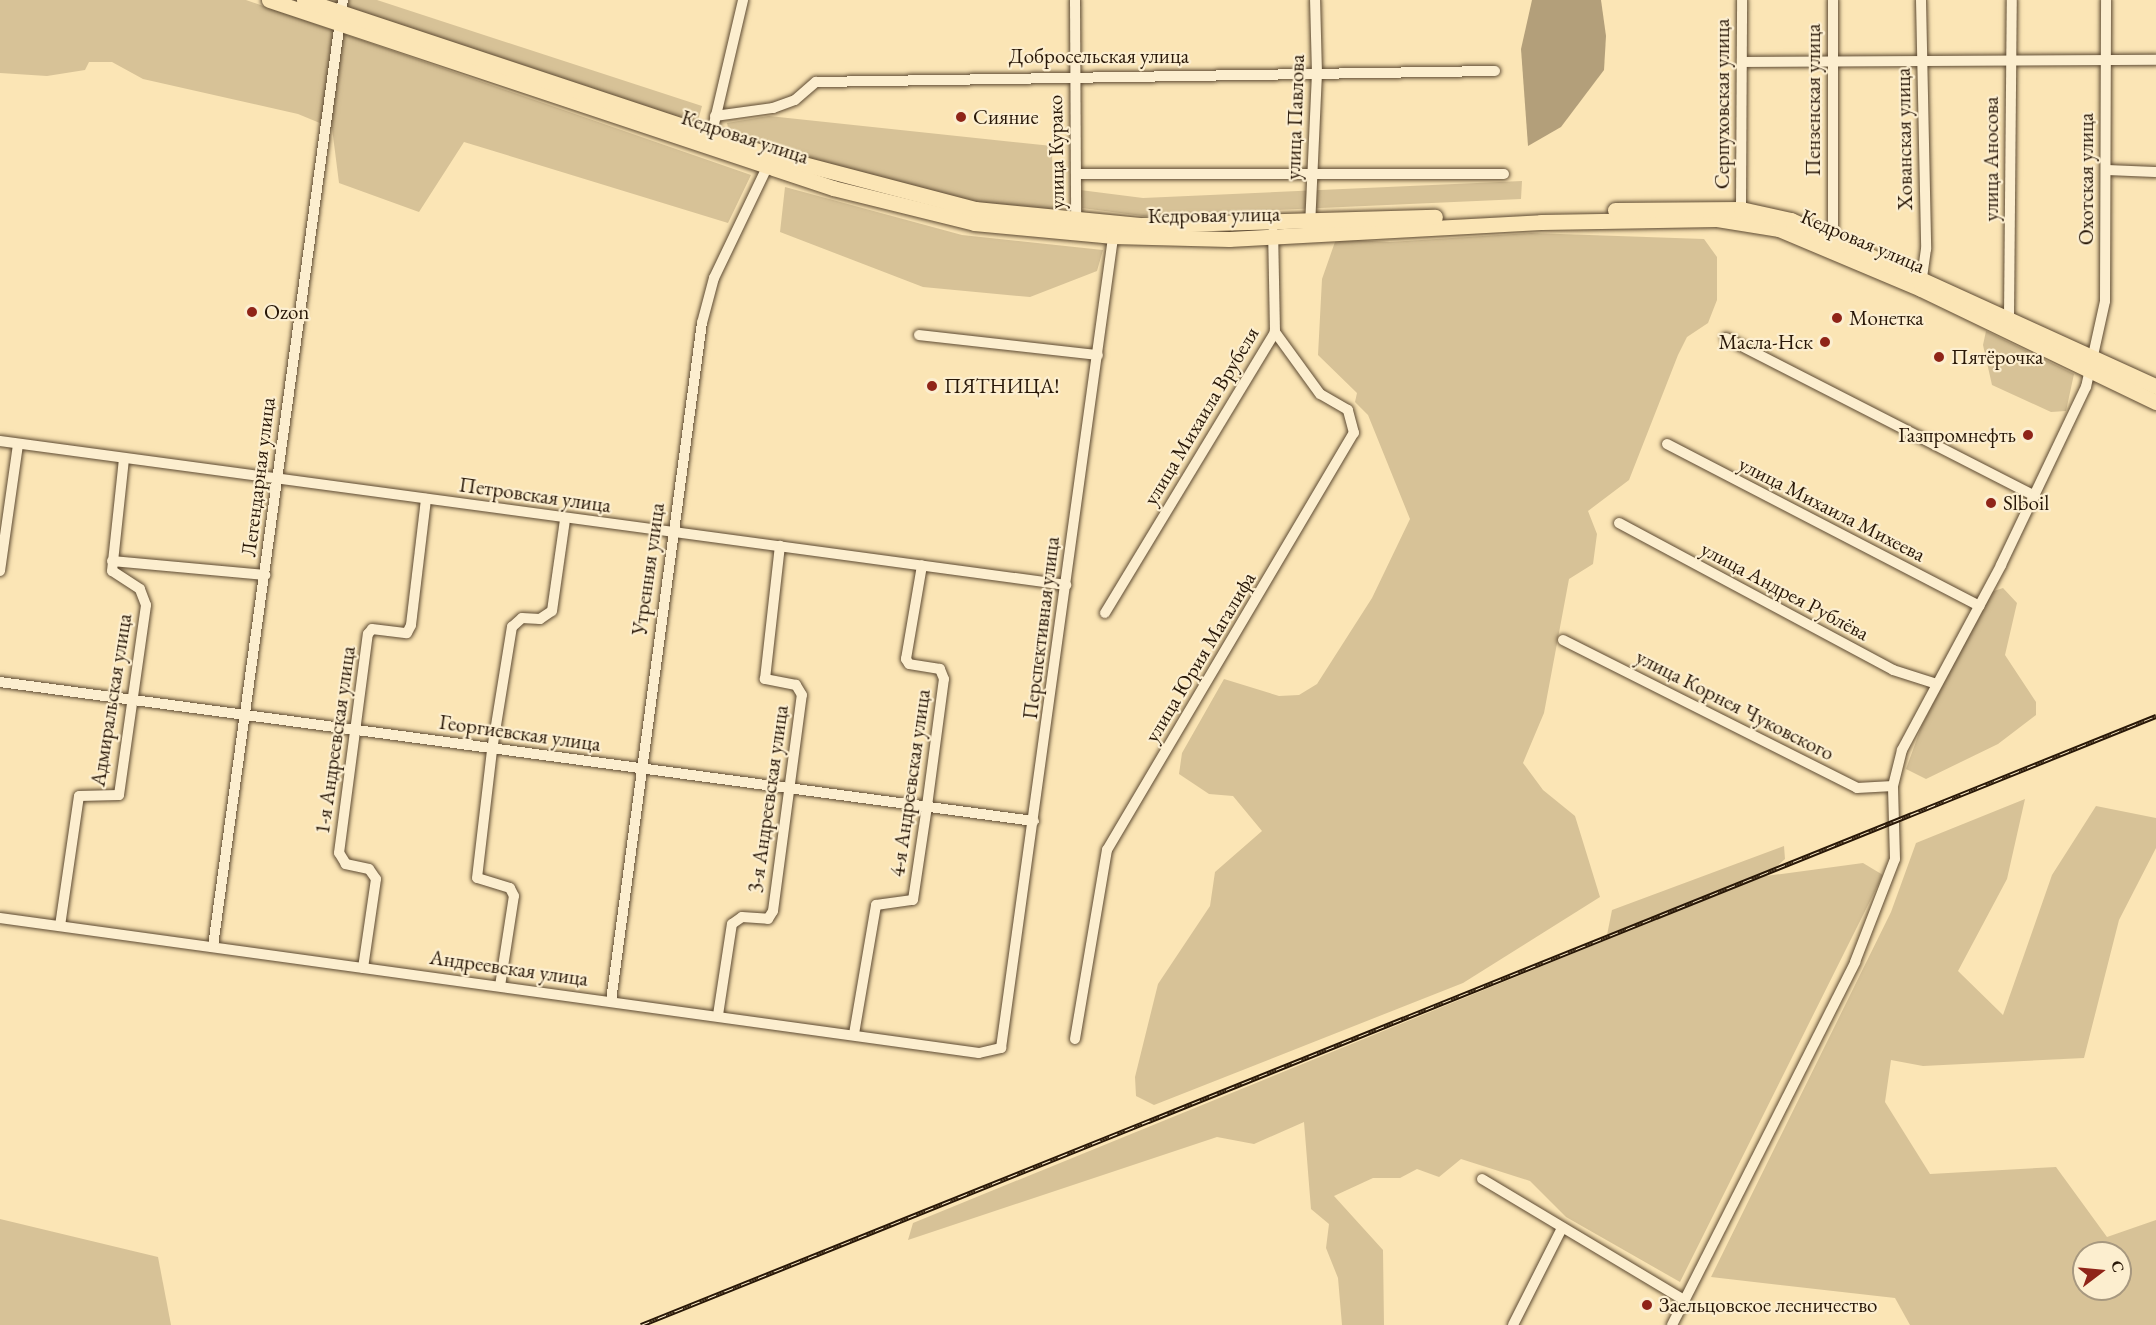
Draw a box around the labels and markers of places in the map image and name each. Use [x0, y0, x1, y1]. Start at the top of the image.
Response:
place label: Сияние [973, 104, 1039, 130]
marker: Сияние [954, 110, 968, 124]
place label: Ozon [264, 299, 309, 325]
marker: Ozon [245, 305, 259, 319]
place label: Монетка [1849, 305, 1924, 331]
marker: Монетка [1830, 311, 1844, 325]
place label: Масла-Нск [1719, 329, 1813, 355]
marker: Масла-Нск [1818, 335, 1832, 349]
place label: Пятёрочка [1951, 344, 2043, 370]
marker: Пятёрочка [1932, 350, 1946, 364]
place label: ПЯТНИЦА! [944, 373, 1060, 399]
marker: ПЯТНИЦА! [925, 379, 939, 393]
place label: Газпромнефть [1898, 422, 2016, 448]
marker: Газпромнефть [2021, 428, 2035, 442]
place label: Slboil [2003, 490, 2049, 516]
marker: Slboil [1984, 496, 1998, 510]
place label: Заельцовское лесничество [1659, 1292, 1877, 1318]
marker: Заельцовское лесничество [1640, 1298, 1654, 1312]

